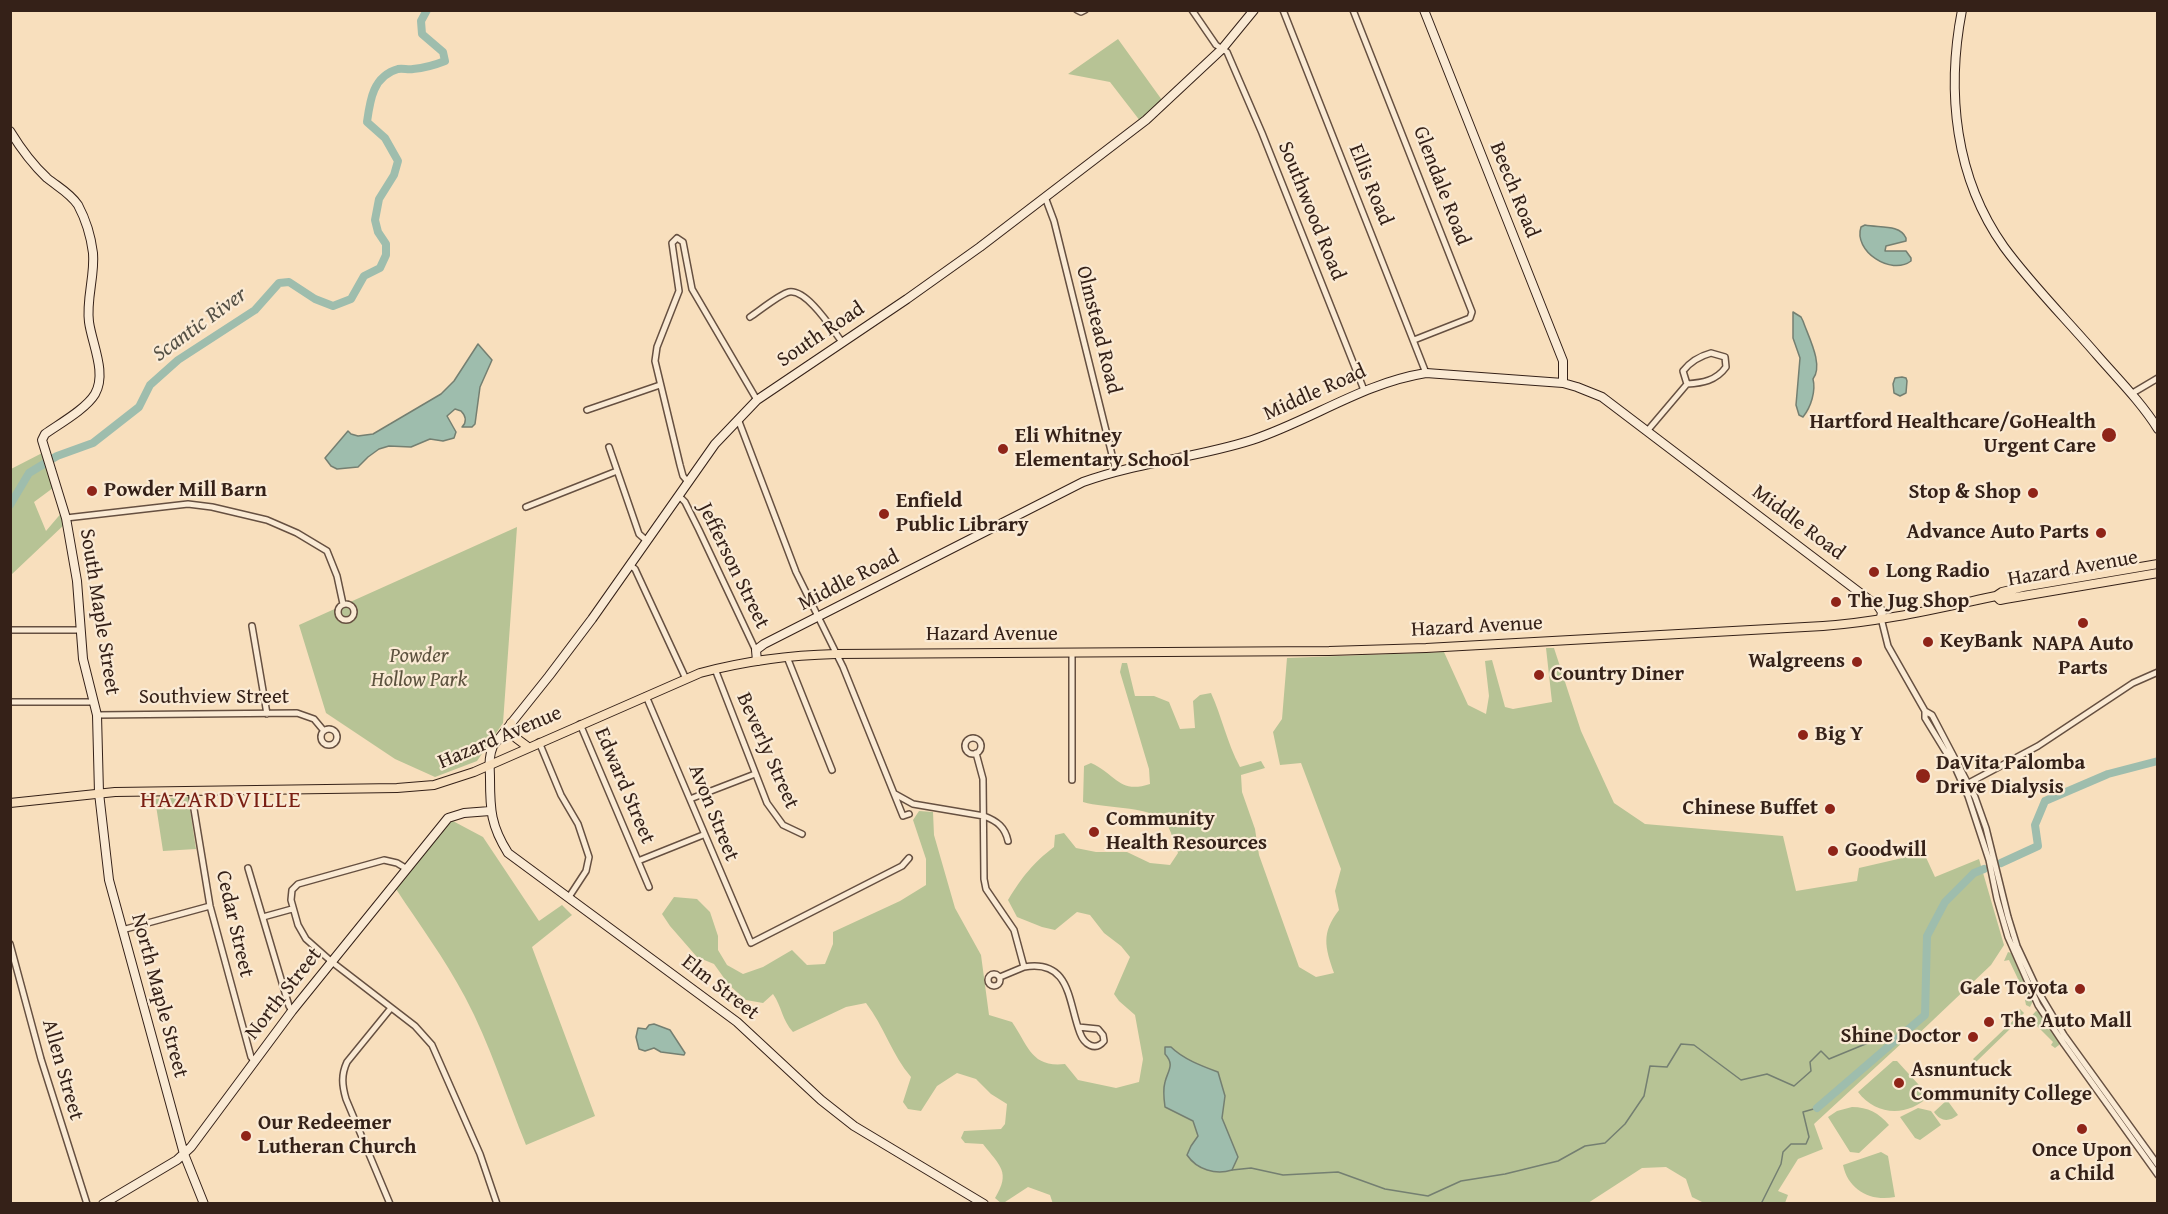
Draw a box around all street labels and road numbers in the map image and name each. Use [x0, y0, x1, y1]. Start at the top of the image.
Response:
street label: Glendale Road [1407, 123, 1475, 249]
street label: Southwood Road [1272, 138, 1350, 284]
street label: Beech Road [1483, 138, 1545, 242]
street label: Ellis Road [1342, 141, 1398, 229]
street label: Olmstead Road [1070, 263, 1126, 397]
street label: South Road [772, 297, 870, 373]
street label: Middle Road [1260, 359, 1370, 427]
street label: Middle Road [1747, 480, 1849, 566]
street label: Jefferson Street [692, 499, 774, 633]
street label: South Maple Street [73, 527, 125, 697]
street label: Middle Road [794, 545, 904, 617]
street label: Hazard Avenue [2006, 545, 2140, 593]
street label: Hazard Avenue [1411, 611, 1543, 643]
street label: Hazard Avenue [926, 622, 1058, 648]
street label: Southview Street [139, 685, 289, 711]
street label: Beverly Street [730, 689, 804, 813]
street label: Hazard Avenue [434, 701, 566, 775]
street label: Edward Street [588, 724, 660, 848]
street label: Avon Street [682, 761, 744, 865]
street label: Cedar Street [209, 868, 259, 980]
street label: North Maple Street [125, 911, 193, 1081]
street label: North Street [240, 943, 328, 1045]
street label: Elm Street [676, 950, 764, 1026]
street label: Allen Street [36, 1017, 88, 1123]

